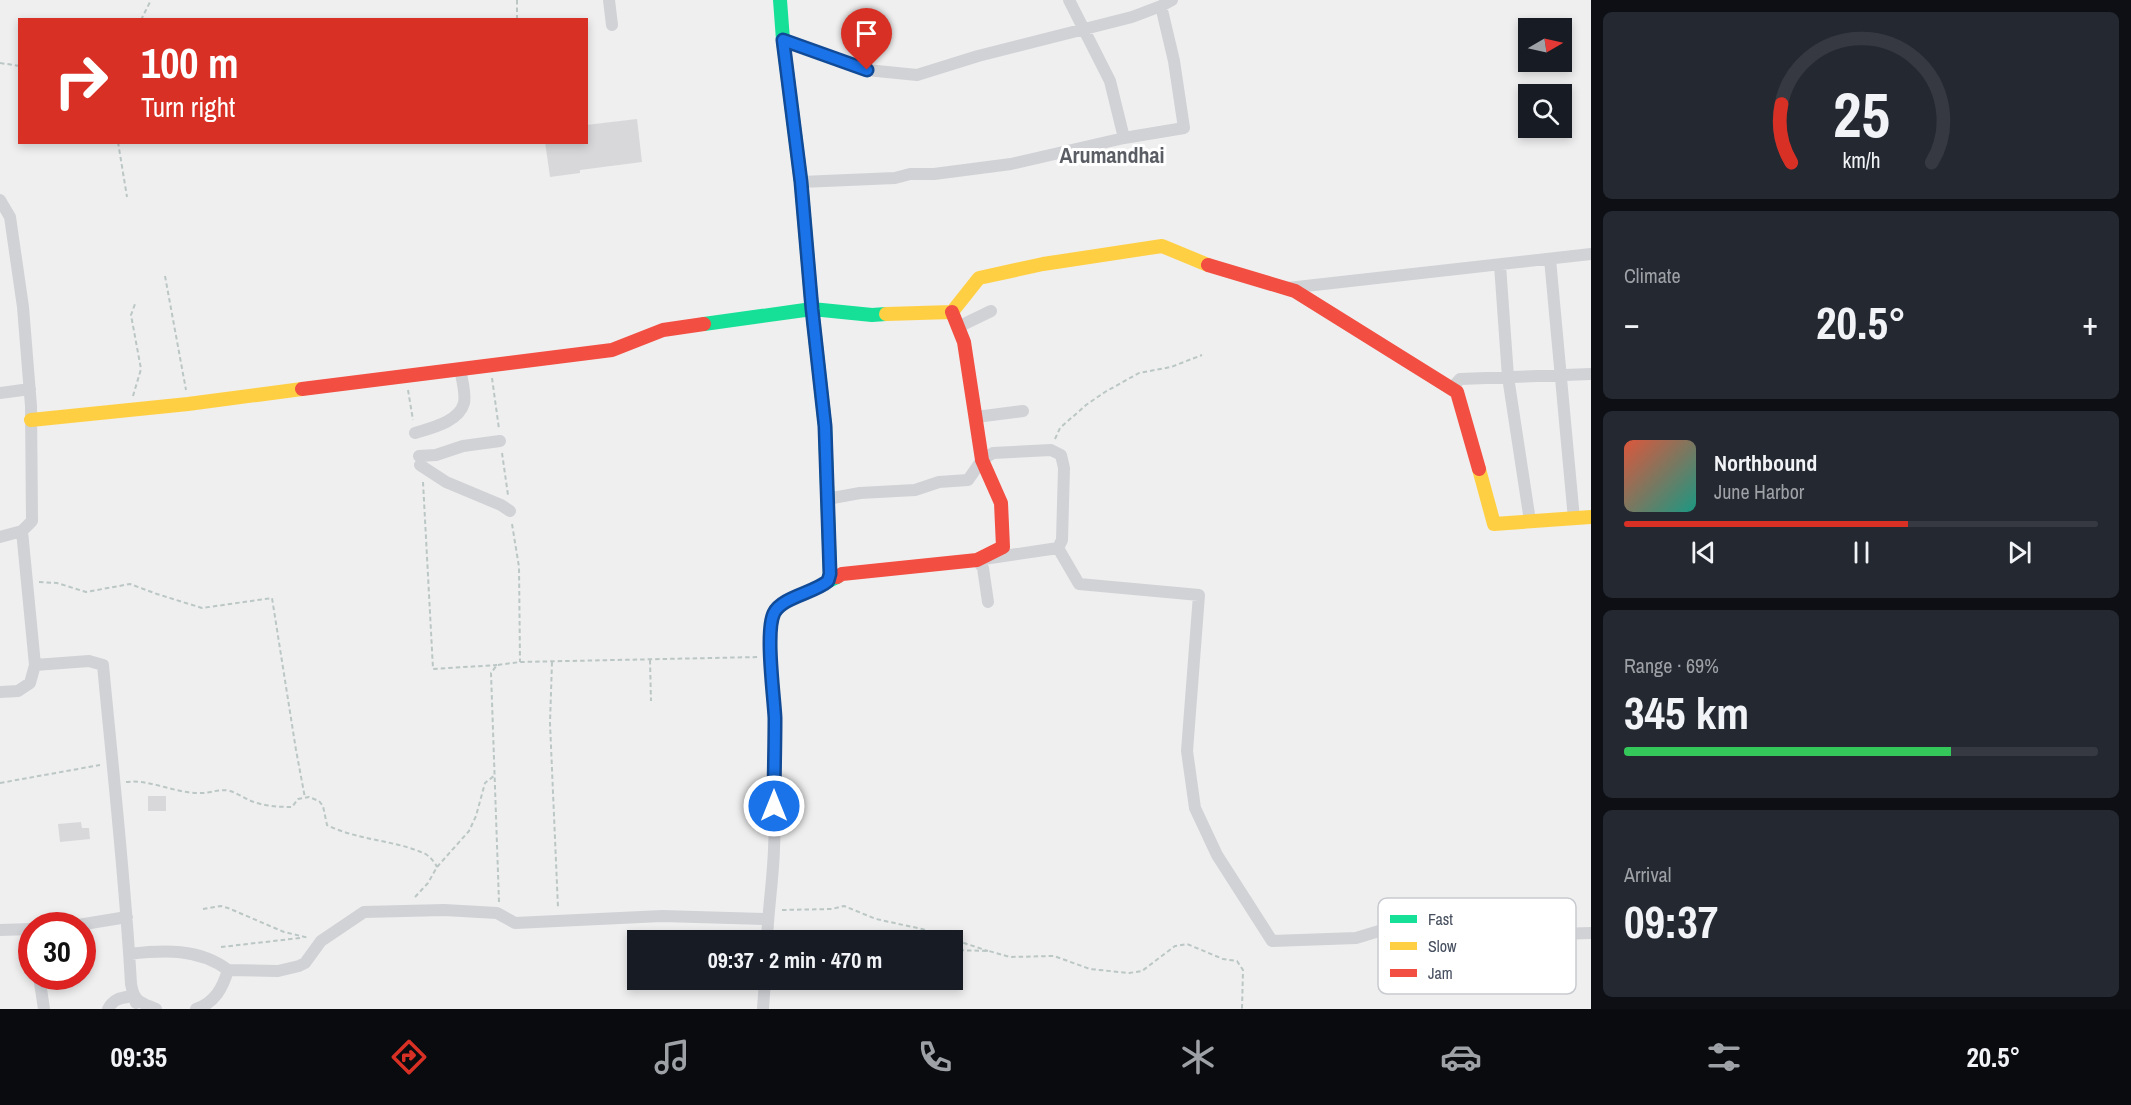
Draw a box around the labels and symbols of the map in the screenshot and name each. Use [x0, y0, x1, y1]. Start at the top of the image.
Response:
pin [841, 8, 892, 70]
north arrow [1518, 18, 1572, 72]
district label: Arumandhai [1059, 140, 1165, 170]
position arrow [742, 774, 806, 838]
legend [1378, 898, 1576, 994]
text: Fast [1428, 908, 1453, 930]
speed limit sign: 30 [18, 912, 96, 990]
text: Slow [1428, 935, 1457, 957]
text: Jam [1428, 962, 1453, 984]

